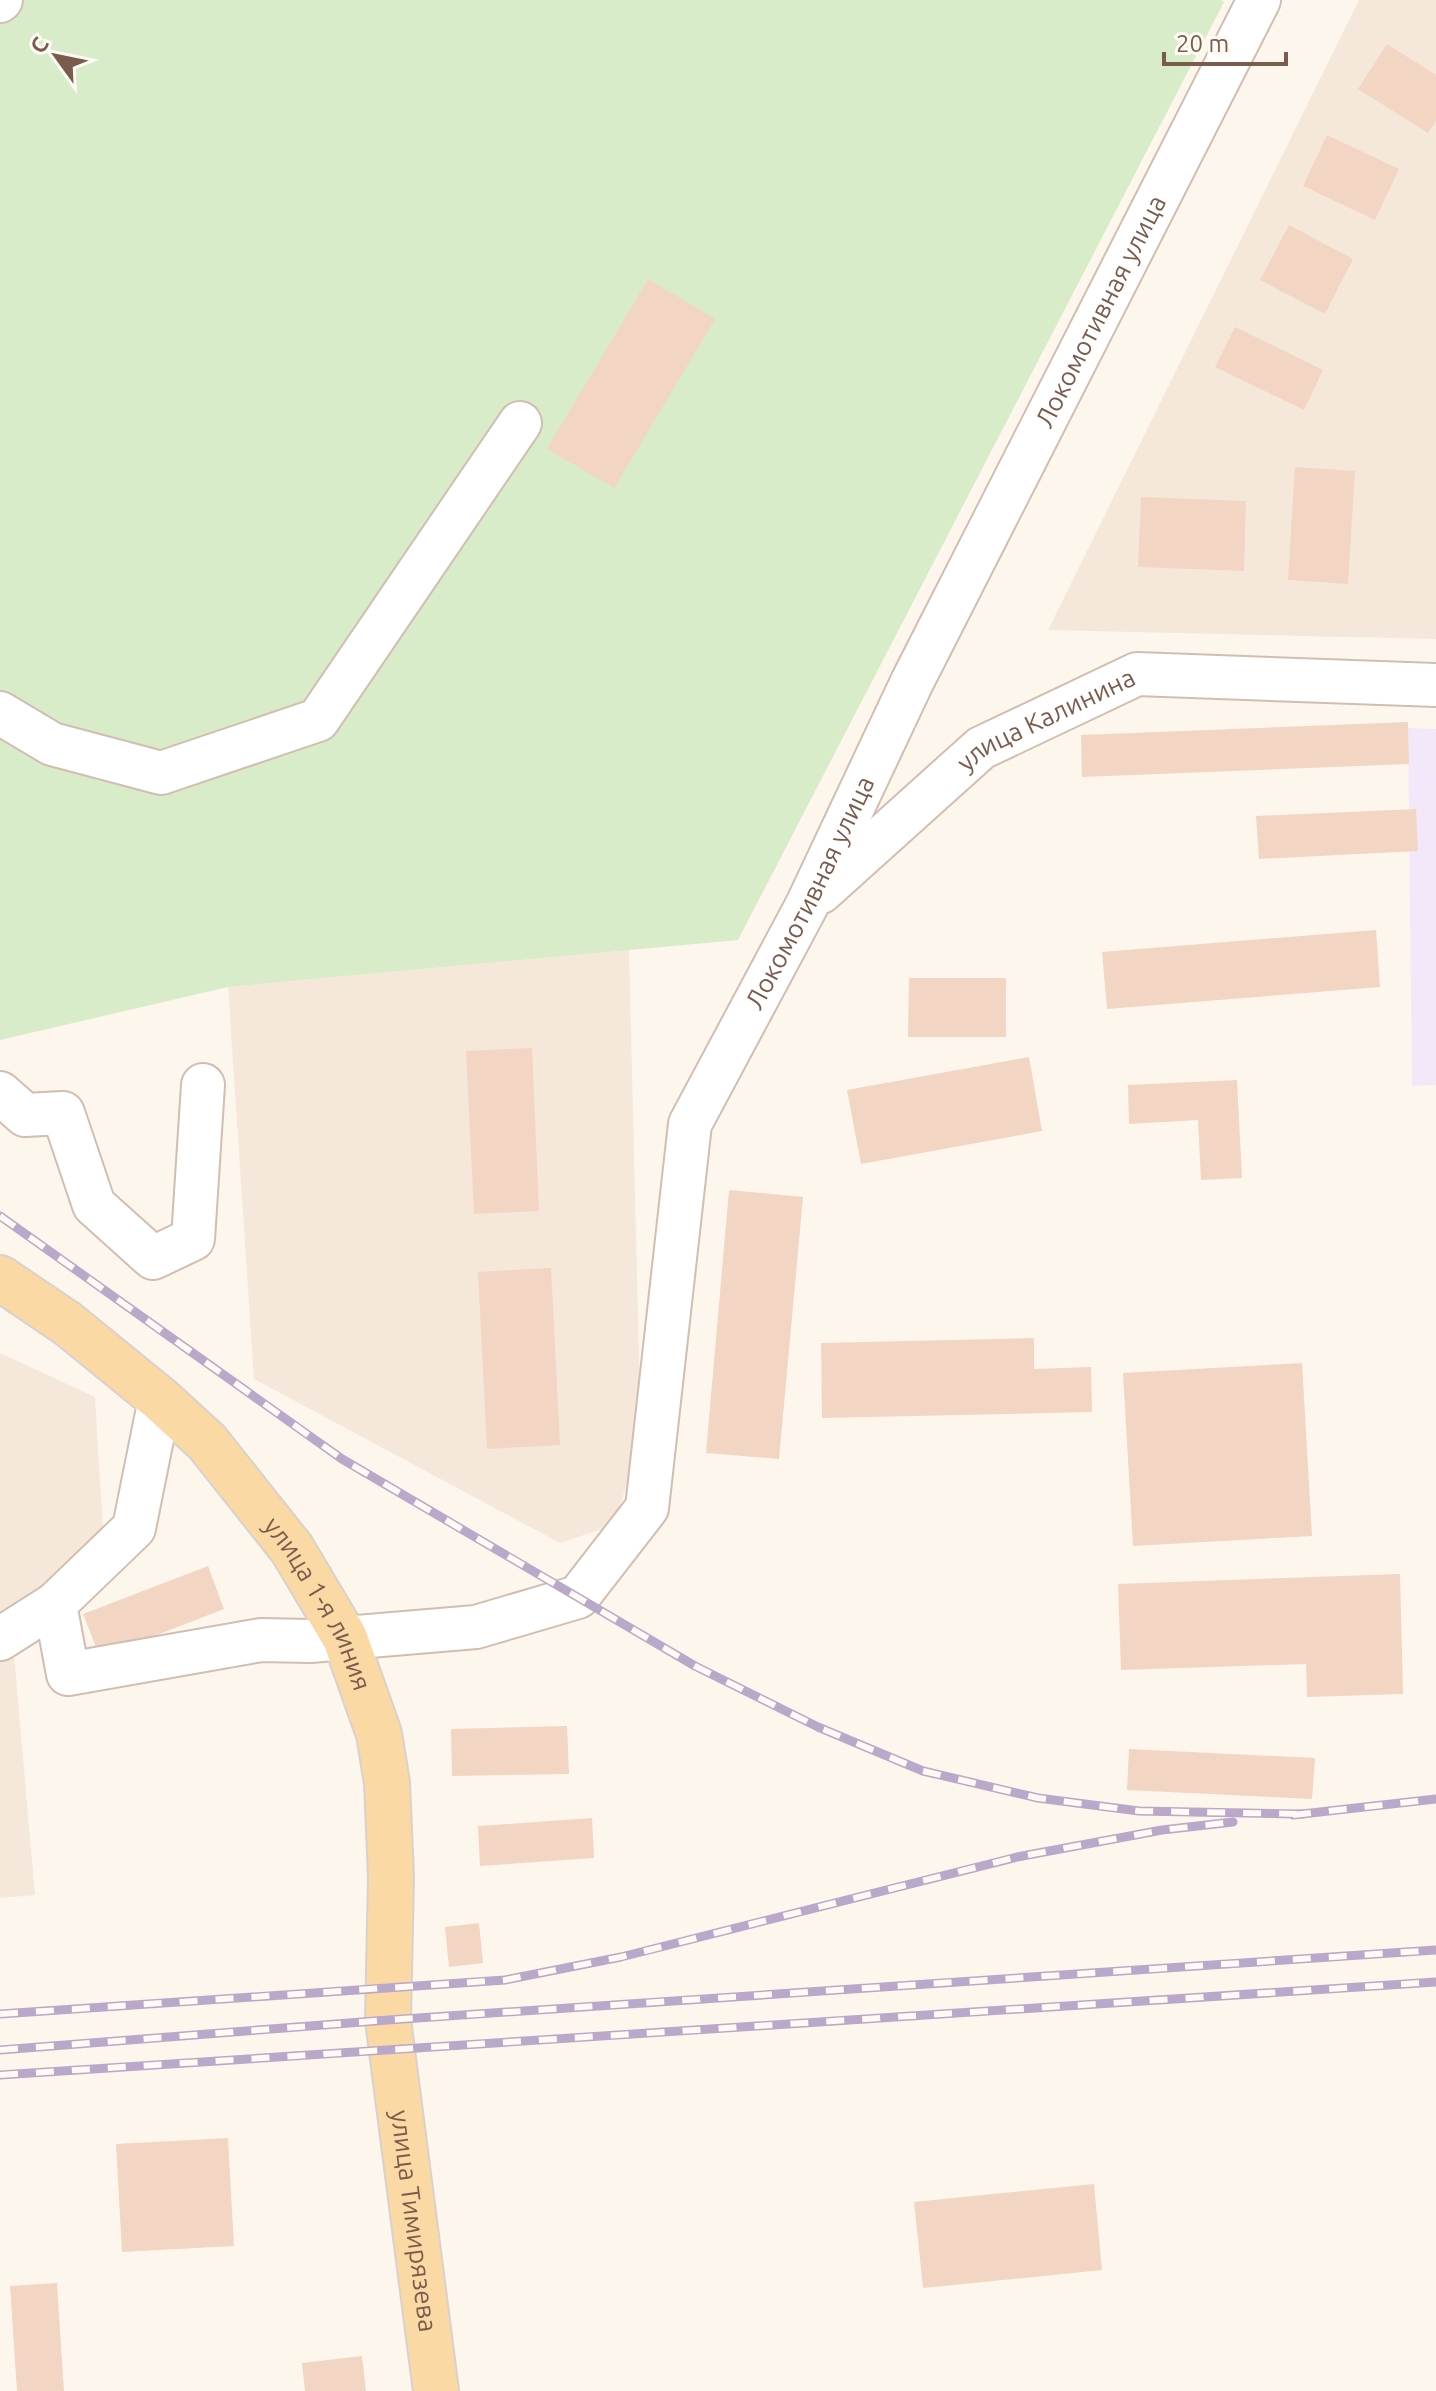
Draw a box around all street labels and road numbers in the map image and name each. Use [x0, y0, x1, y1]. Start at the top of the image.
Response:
street label: Локомотивная улица [1029, 190, 1171, 432]
street label: улица Калинина [951, 662, 1140, 777]
street label: Локомотивная улица [739, 771, 880, 1014]
street label: улица 1-я линия [258, 1511, 377, 1694]
street label: улица Тимирязева [386, 2108, 443, 2334]

